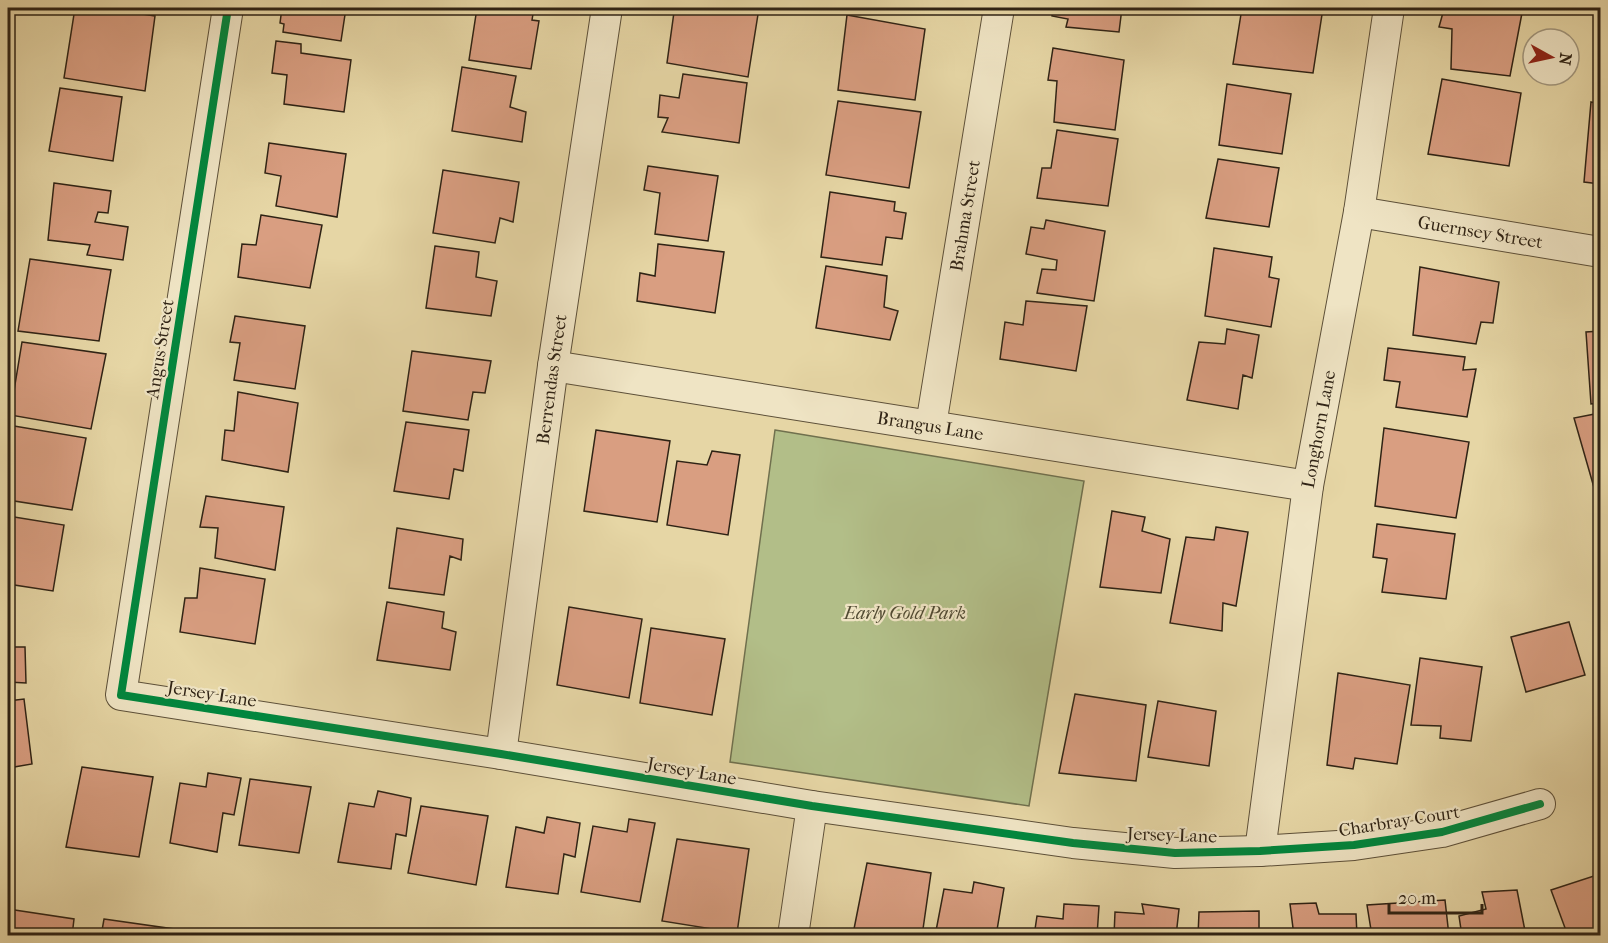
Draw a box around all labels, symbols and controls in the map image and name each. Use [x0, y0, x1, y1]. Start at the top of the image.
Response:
north arrow [1521, 27, 1581, 87]
text: N [1555, 52, 1576, 67]
street label: Brahma Street [946, 158, 985, 273]
street label: Guernsey Street [1416, 212, 1545, 253]
street label: Angus Street [142, 297, 179, 401]
street label: Berrendas Street [533, 312, 572, 446]
street label: Longhorn Lane [1298, 368, 1340, 490]
street label: Brangus Lane [876, 408, 985, 445]
park label: Early Gold Park [843, 603, 966, 624]
street label: Jersey Lane [164, 677, 258, 712]
street label: Jersey Lane [644, 753, 738, 790]
street label: Charbray Court [1337, 801, 1462, 841]
street label: Jersey Lane [1125, 823, 1217, 848]
scale bar [1389, 877, 1482, 915]
text: 20 m [1398, 888, 1436, 909]

